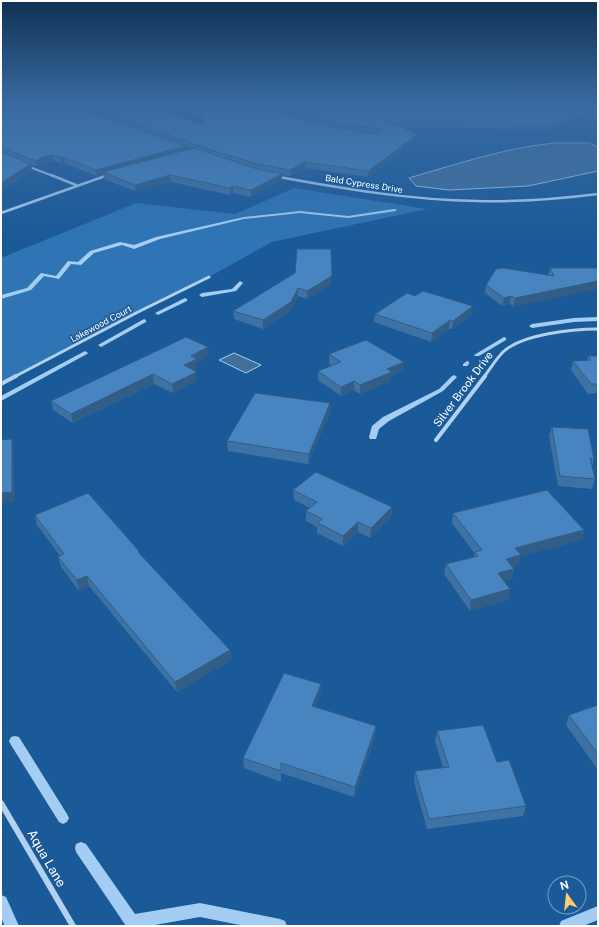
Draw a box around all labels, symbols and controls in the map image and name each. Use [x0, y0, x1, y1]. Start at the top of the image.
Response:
street label: Bald Cypress Drive [324, 172, 404, 195]
street label: Lakewood Court [68, 303, 134, 344]
street label: Silver Brook Drive [431, 349, 495, 429]
street label: Aqua Lane [24, 827, 69, 890]
north arrow [547, 875, 587, 915]
text: N [559, 878, 570, 892]

